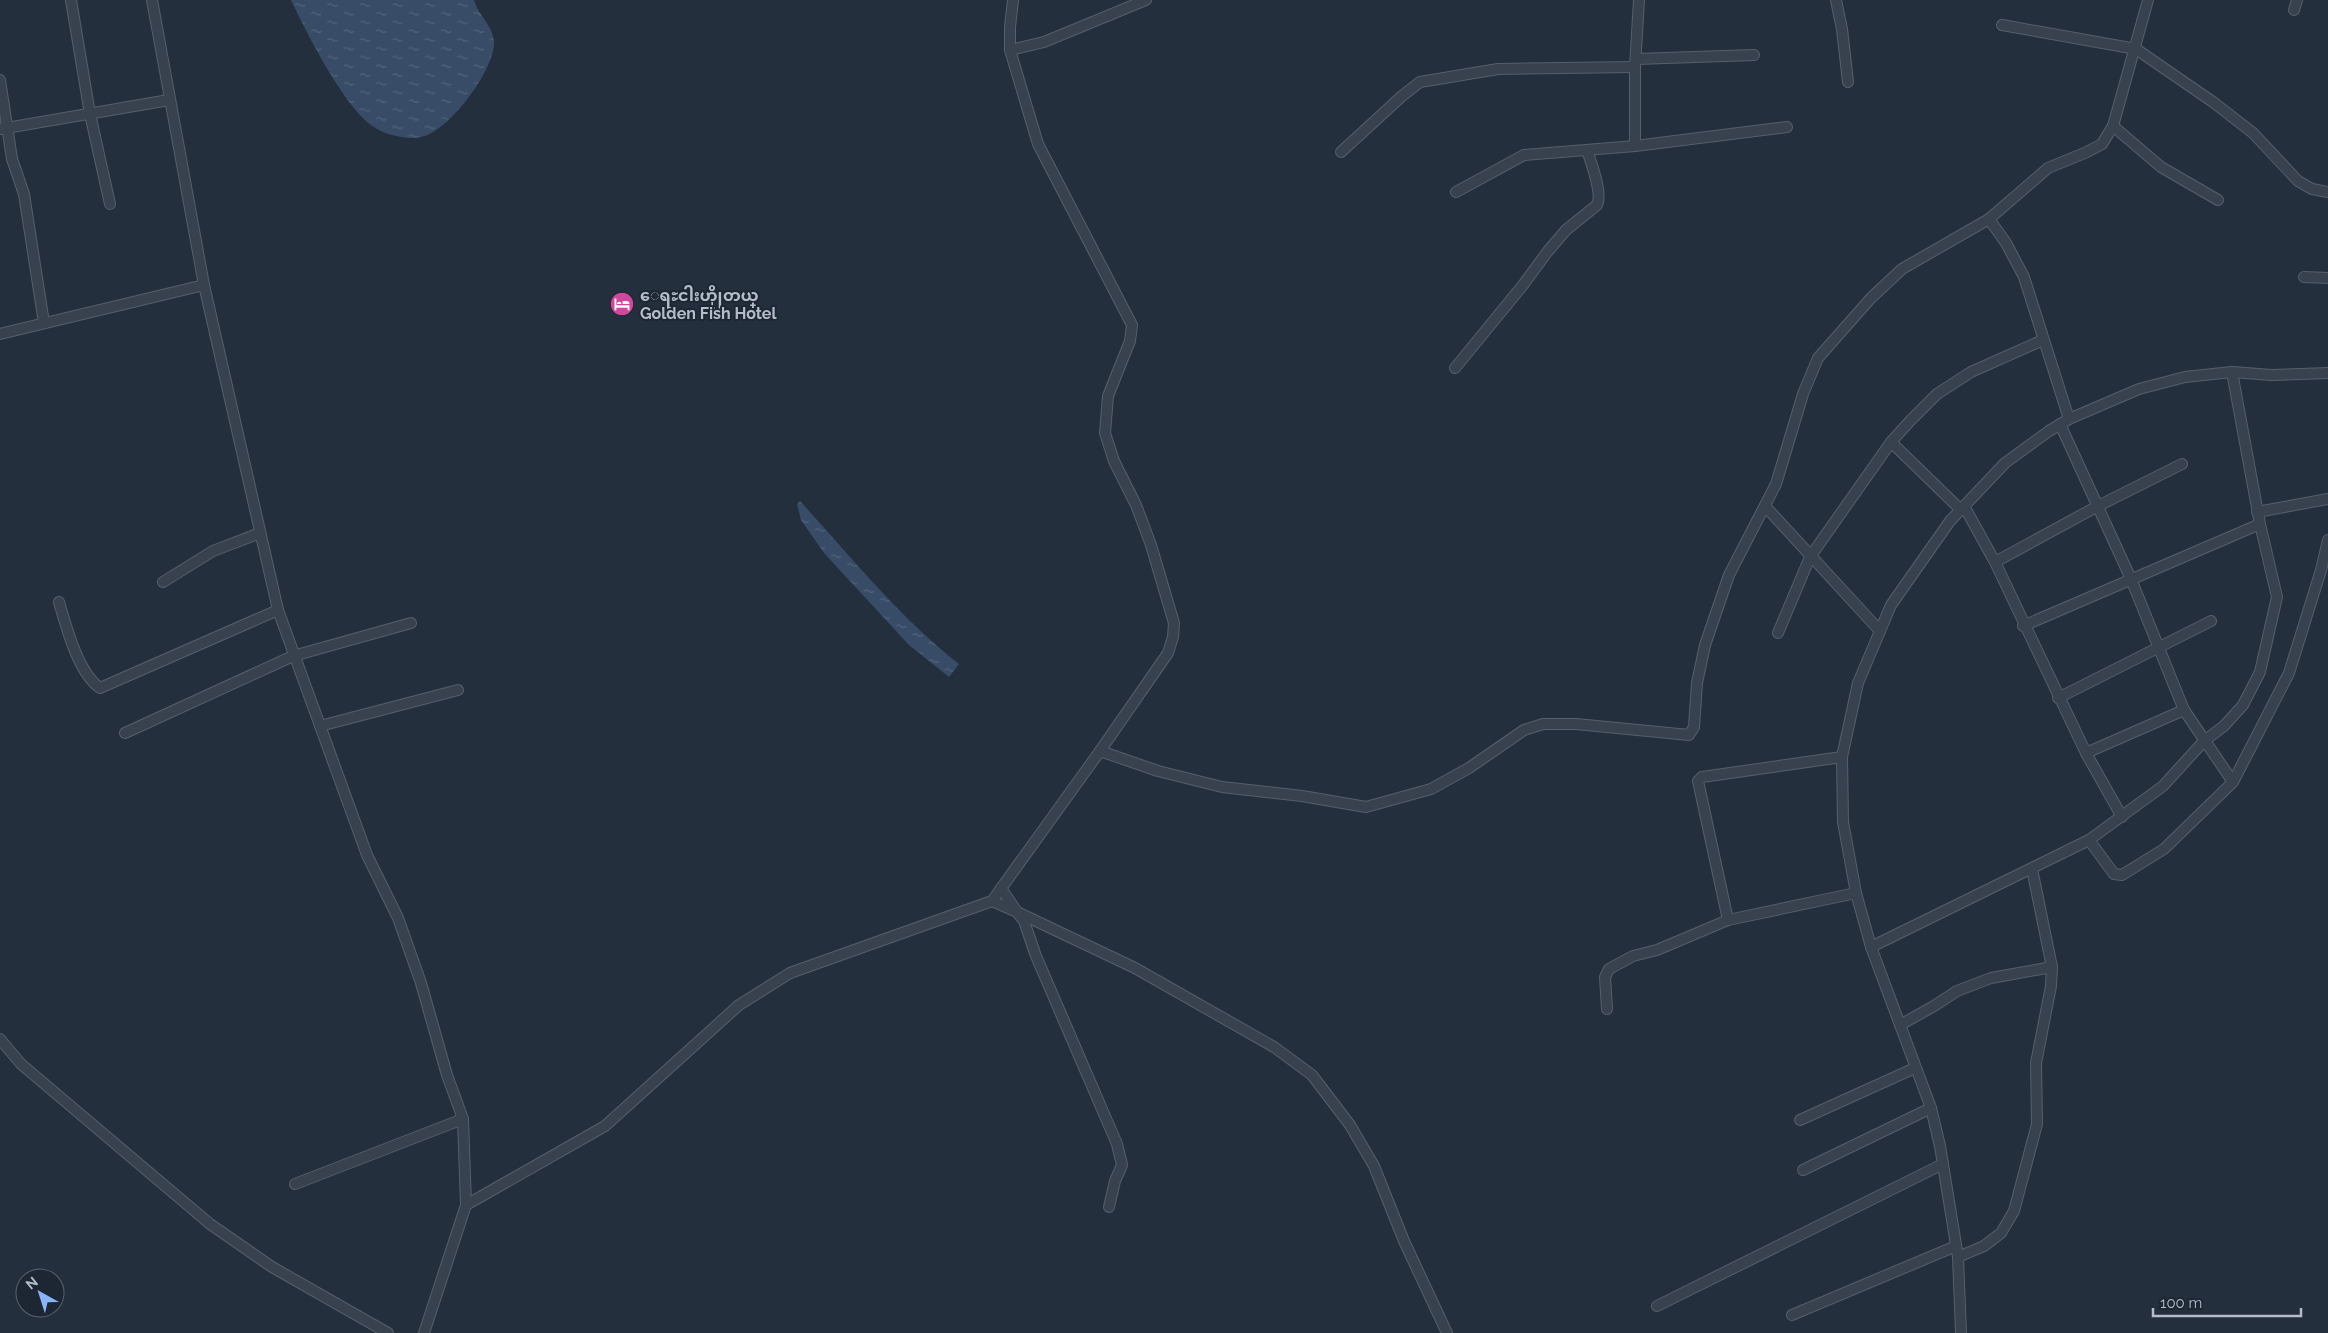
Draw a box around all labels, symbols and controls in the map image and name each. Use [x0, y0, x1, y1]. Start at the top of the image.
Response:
place label: ေရႊငါးဟိုုတယ္ Golden Fish Hotel [640, 285, 777, 323]
hotel icon: ေရႊငါးဟိုုတယ္ Golden Fish Hotel [609, 291, 635, 317]
north arrow [15, 1268, 65, 1318]
text: N [23, 1273, 41, 1292]
scale bar [2153, 1286, 2300, 1318]
text: 100 m [2160, 1294, 2202, 1312]

